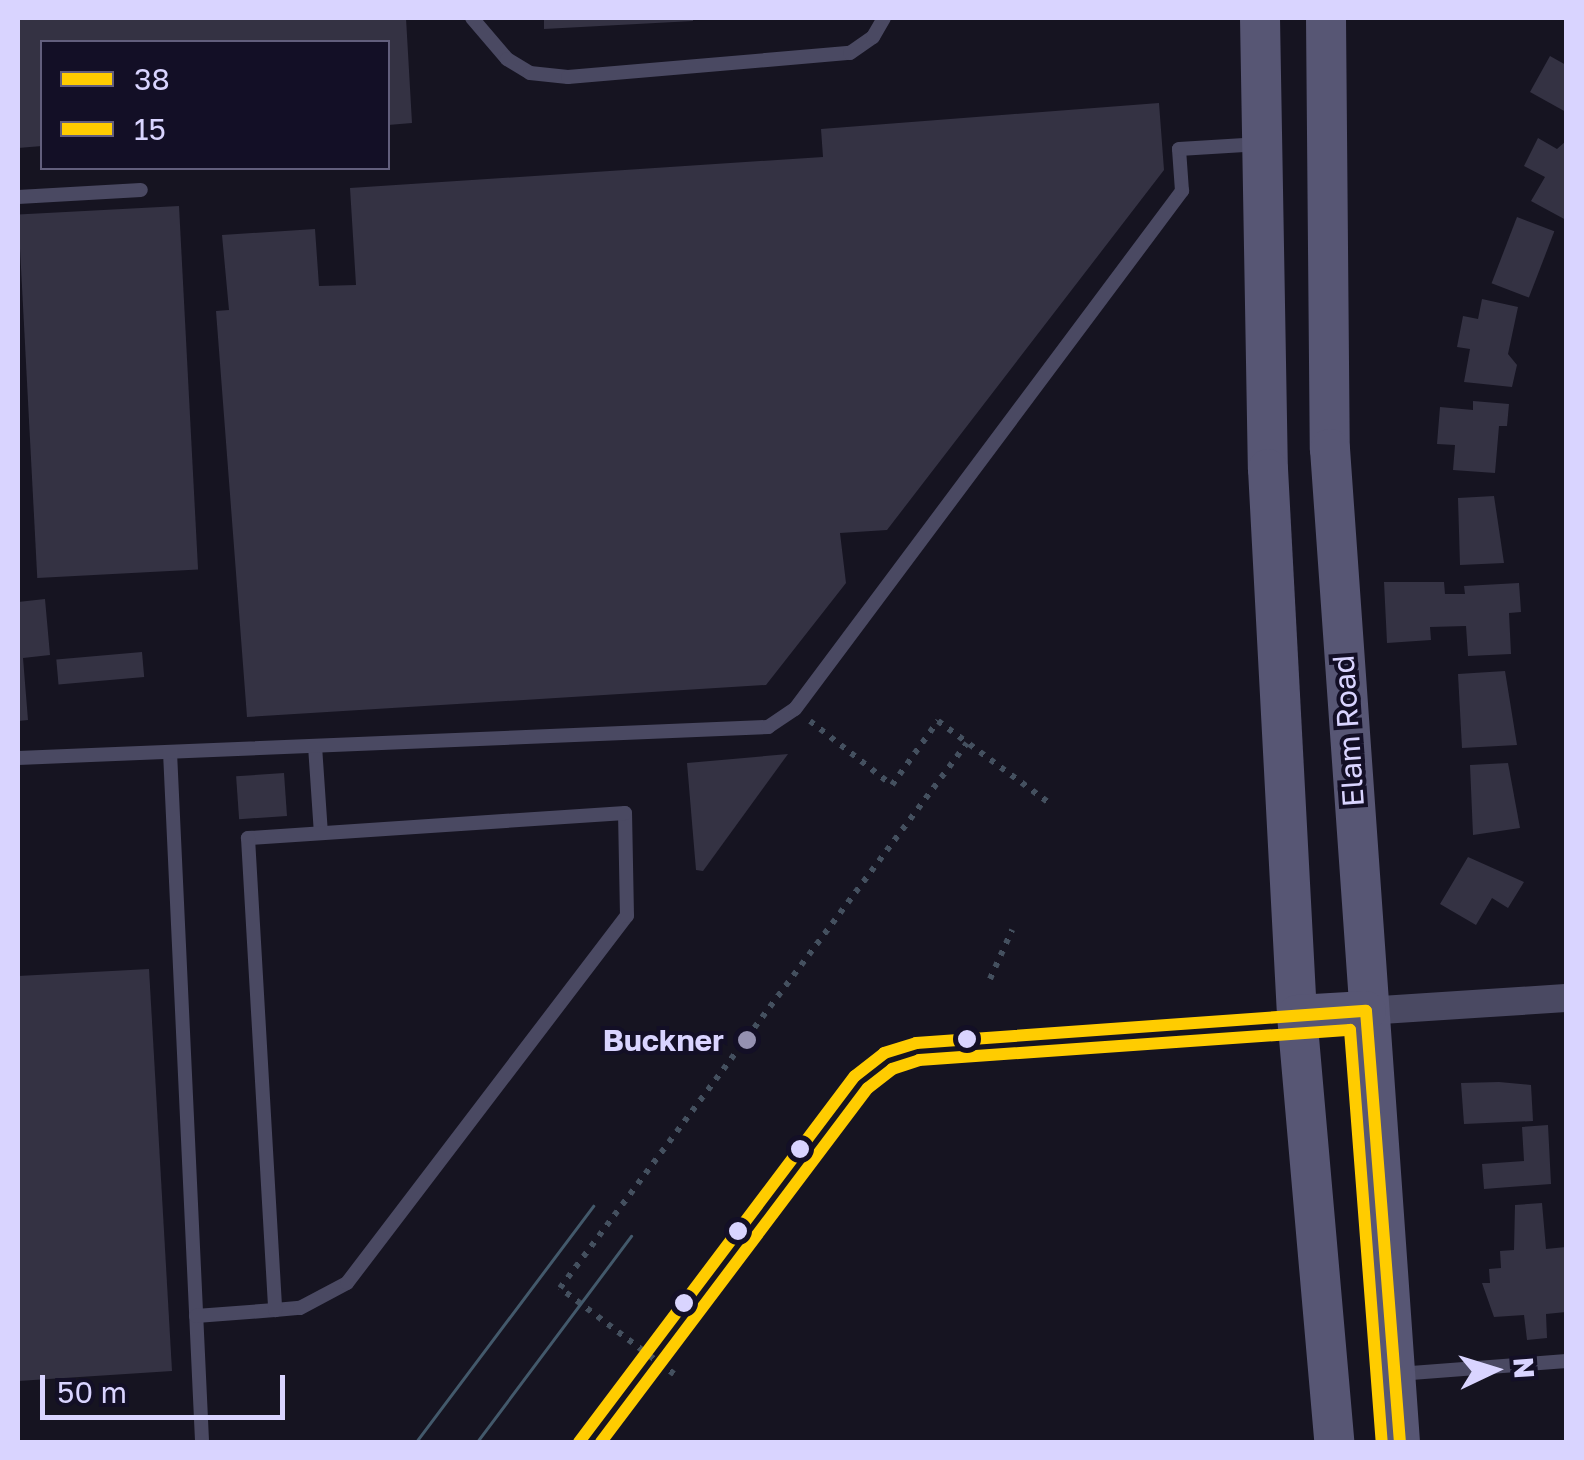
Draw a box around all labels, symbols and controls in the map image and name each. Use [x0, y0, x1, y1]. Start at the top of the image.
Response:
legend [40, 40, 390, 170]
text: 38 [134, 61, 170, 97]
text: 15 [134, 111, 166, 147]
street label: Elam Road [1325, 654, 1371, 808]
place label: Buckner [603, 1022, 724, 1058]
marker: Buckner [734, 1027, 760, 1053]
unlabelled marker [957, 1029, 977, 1049]
unlabelled marker [790, 1139, 810, 1159]
unlabelled marker [728, 1221, 748, 1241]
unlabelled marker [674, 1293, 694, 1313]
north arrow [1444, 1320, 1544, 1420]
scale bar [45, 1355, 290, 1417]
text: N [1507, 1356, 1542, 1380]
text: 50 m [57, 1374, 127, 1410]

